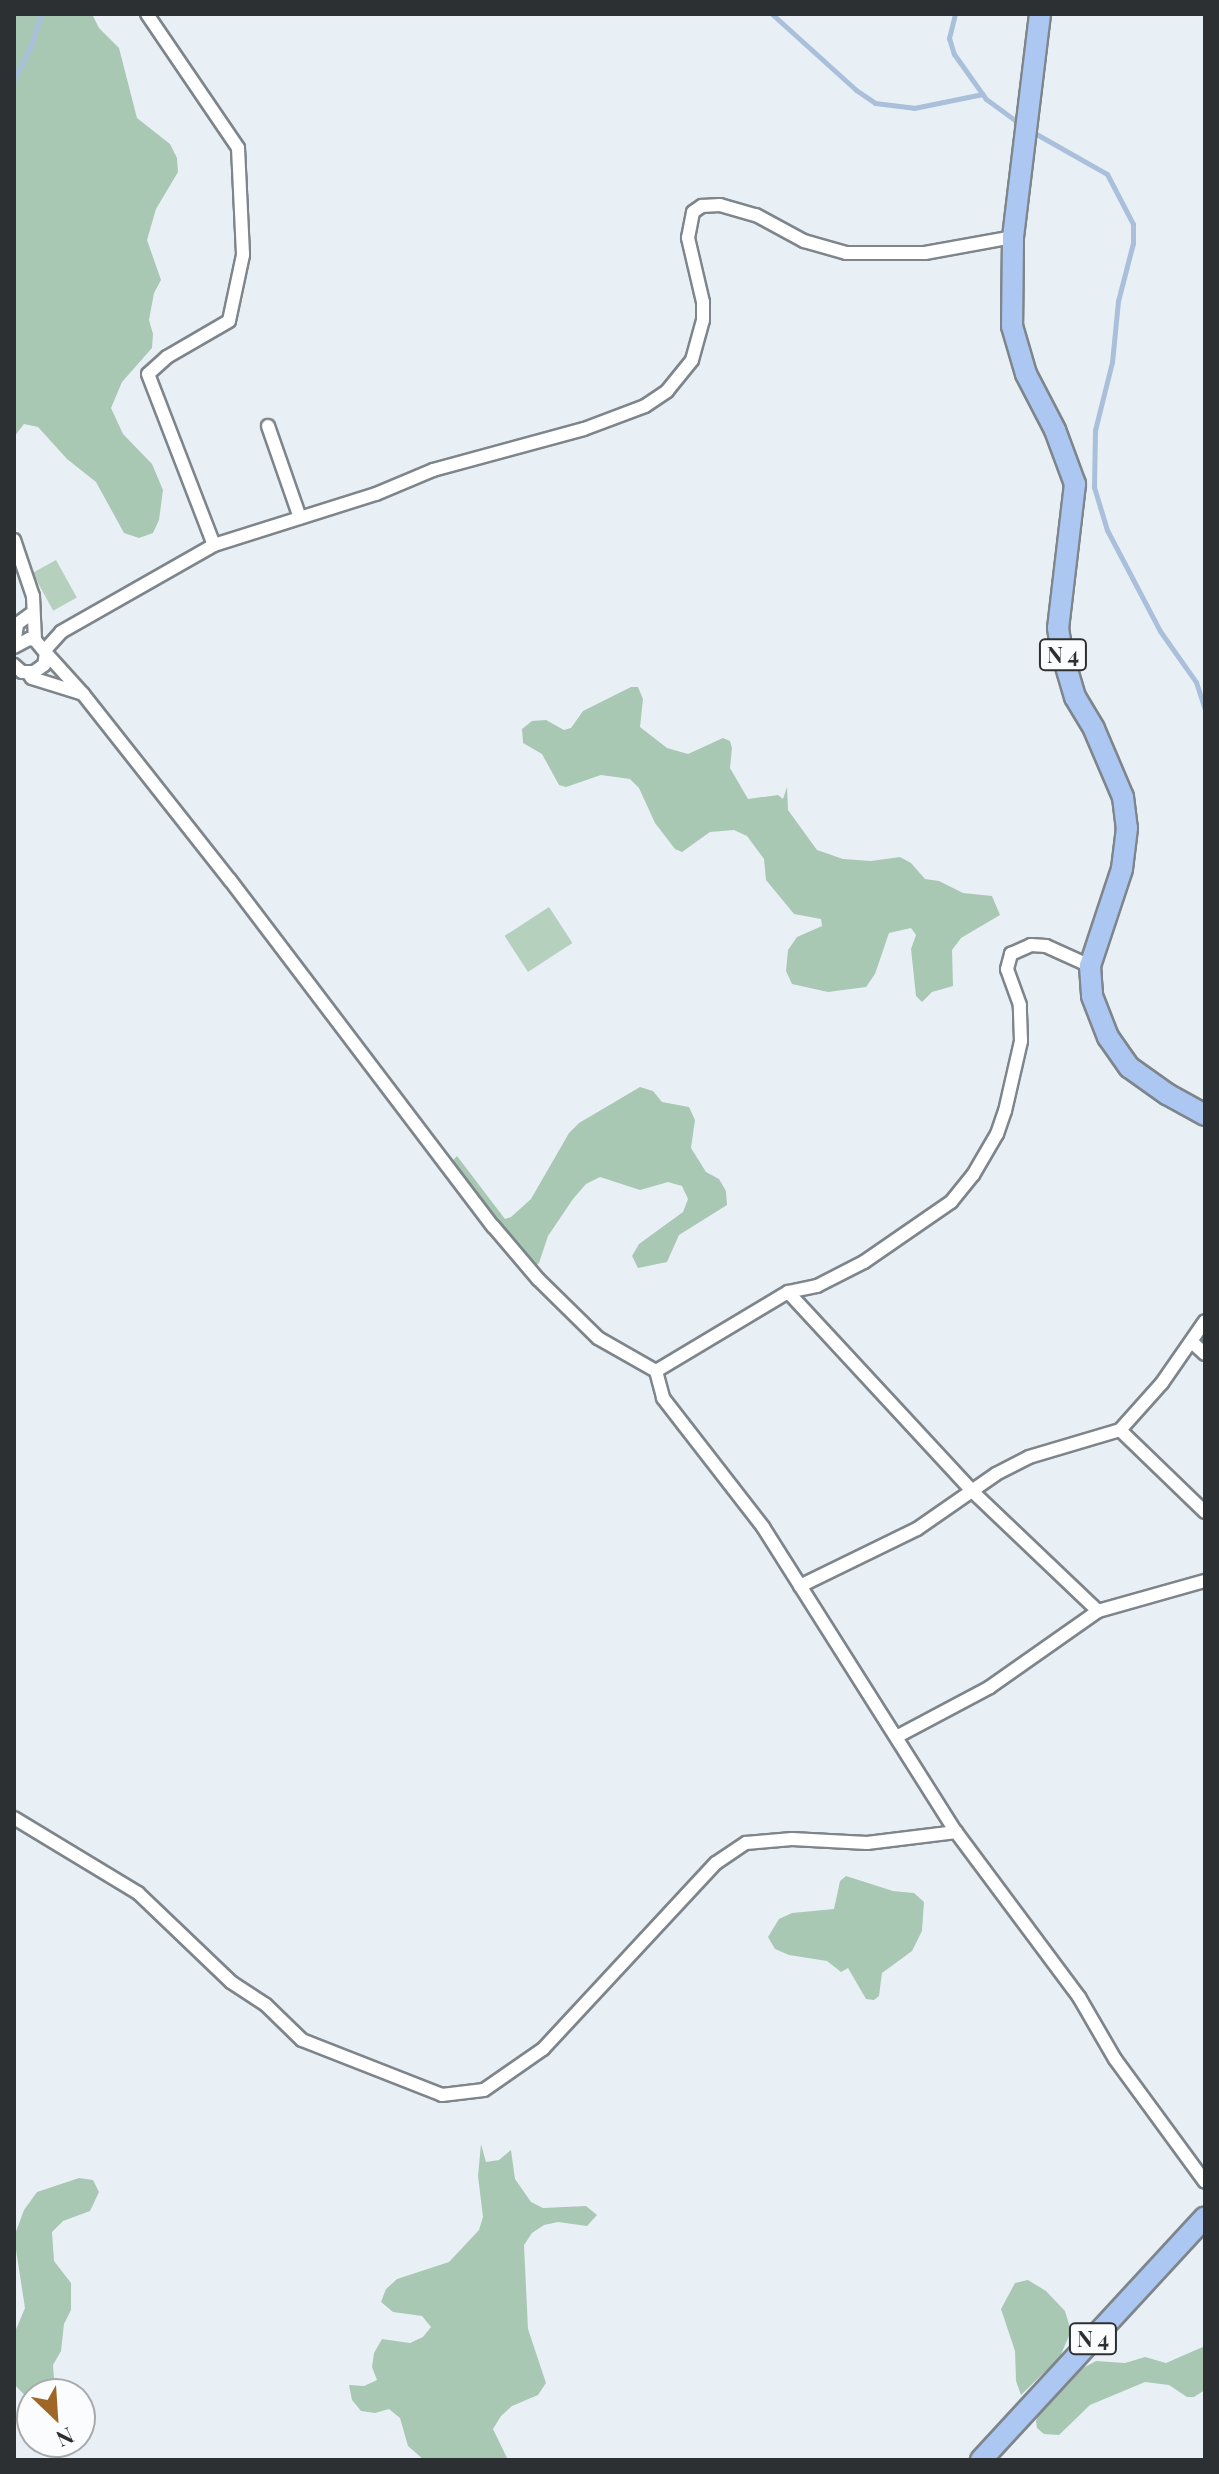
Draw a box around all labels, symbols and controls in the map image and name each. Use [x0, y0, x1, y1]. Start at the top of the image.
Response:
road number: N 4 [1037, 637, 1089, 673]
road number: N 4 [1067, 2321, 1119, 2357]
north arrow [16, 2378, 96, 2458]
text: N [52, 2421, 79, 2455]

